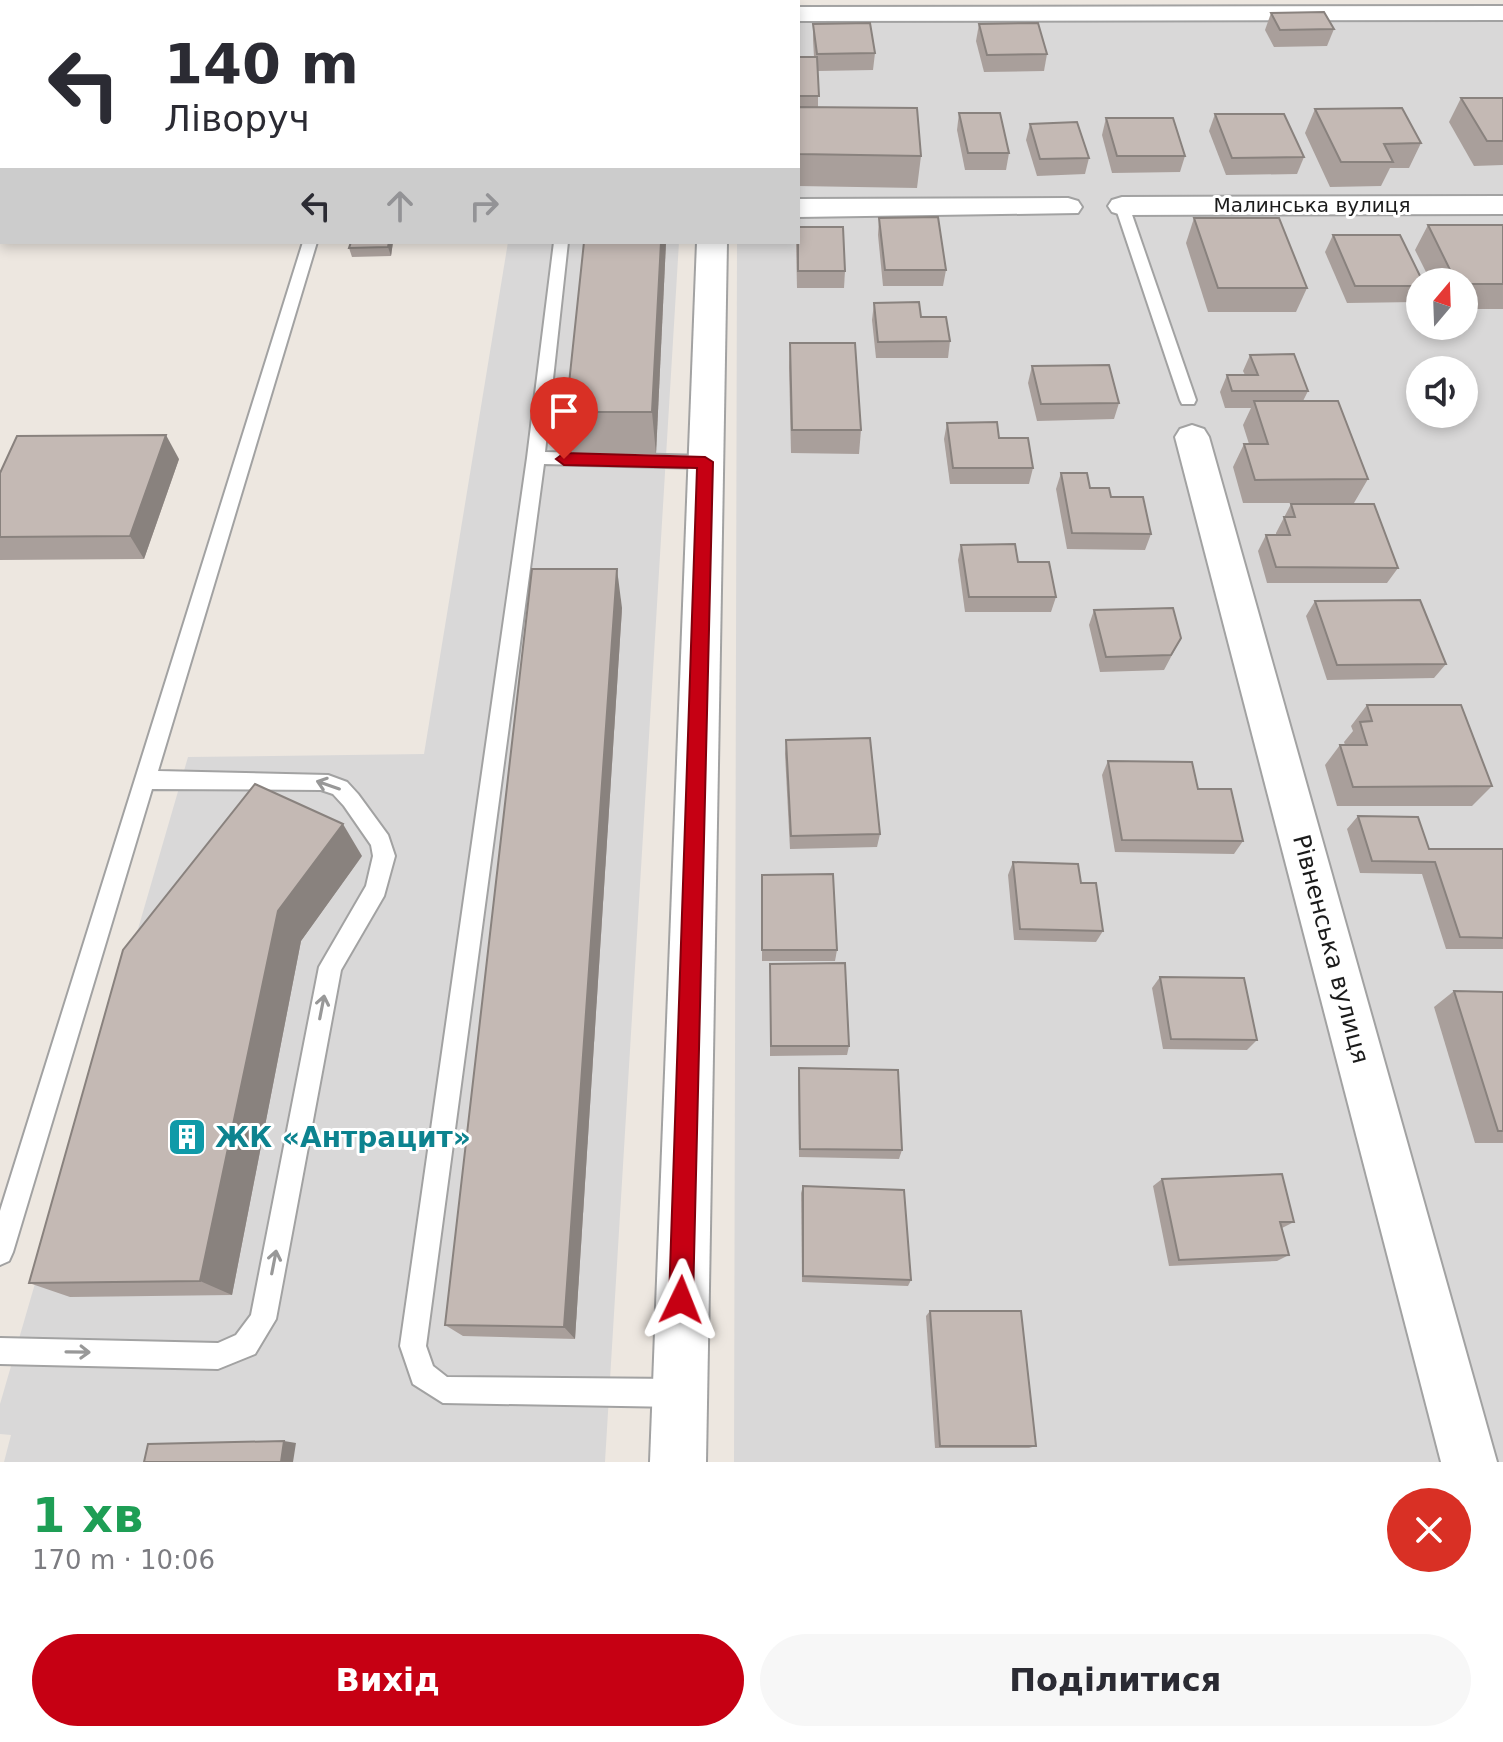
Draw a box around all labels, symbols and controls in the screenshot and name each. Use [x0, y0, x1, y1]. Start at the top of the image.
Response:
text: 140 m [164, 31, 359, 96]
icon: left [32, 32, 136, 136]
text: Ліворуч [164, 98, 310, 139]
icon: left [294, 184, 338, 228]
icon: ahead [378, 184, 422, 228]
icon: right [462, 184, 506, 228]
street label: Малинська вулиця [1214, 193, 1410, 217]
north arrow [1406, 268, 1478, 340]
map controls [1406, 268, 1478, 428]
button: sound [1406, 356, 1478, 428]
pin [530, 377, 598, 459]
icon: arrive [542, 389, 586, 433]
one-way arrow [316, 777, 341, 792]
street label: Рівненська вулиця [1287, 832, 1375, 1066]
one-way arrow [316, 995, 331, 1020]
building icon: ЖК «Антрацит» [166, 1116, 208, 1158]
place label: ЖК «Антрацит» [215, 1121, 471, 1154]
one-way arrow [267, 1250, 282, 1276]
position arrow [639, 1258, 723, 1342]
one-way arrow [64, 1345, 91, 1360]
text: 1 хв [32, 1487, 143, 1543]
button: close [1387, 1488, 1471, 1572]
text: 170 m · 10:06 [32, 1545, 215, 1575]
button: Вихід [32, 1634, 744, 1726]
button: Поділитися [760, 1634, 1471, 1726]

